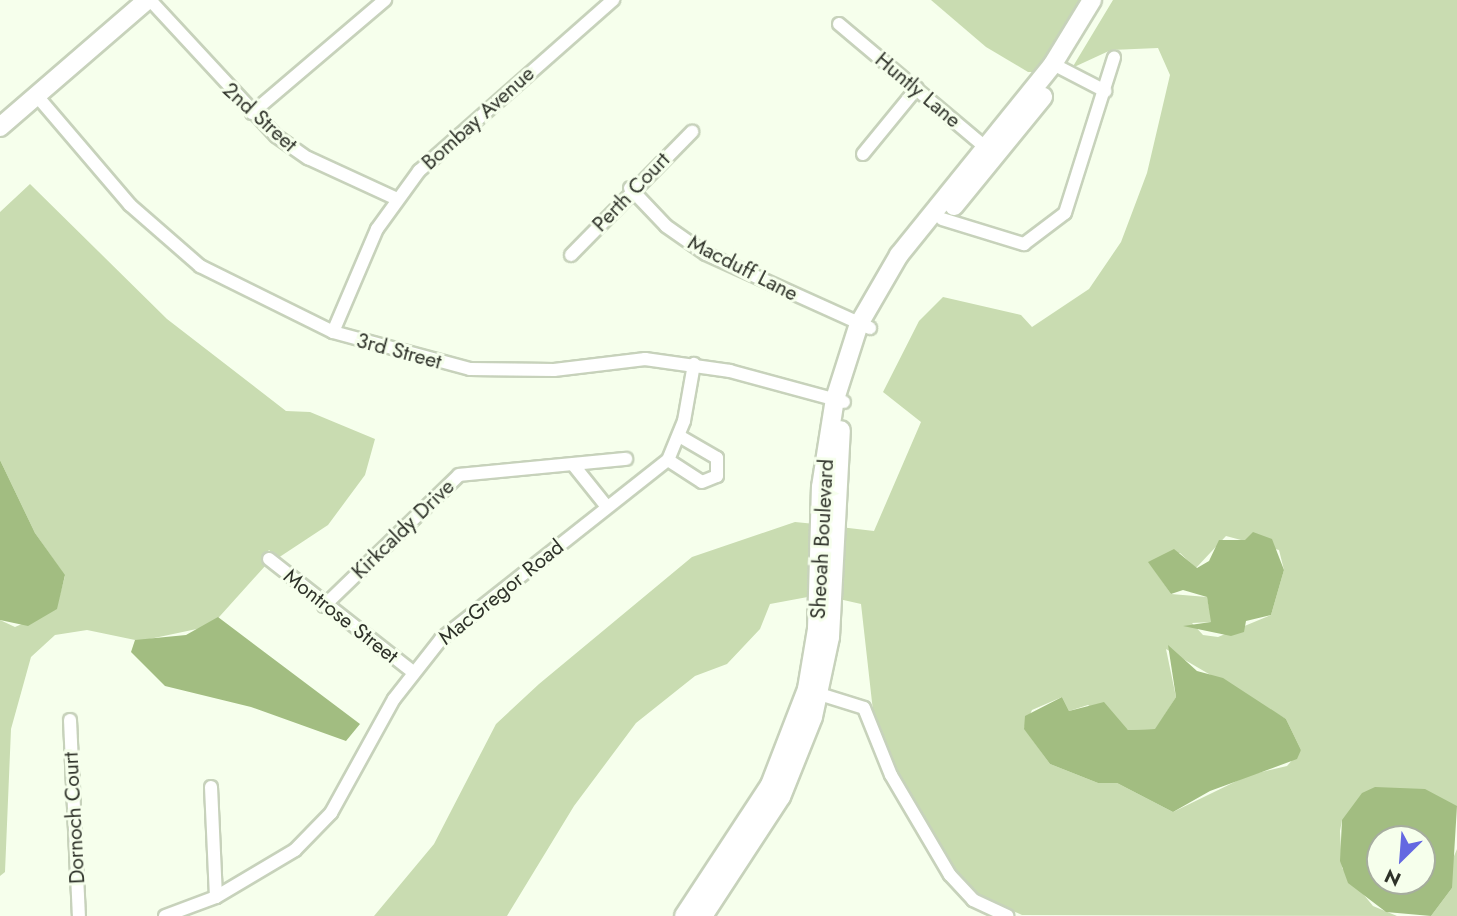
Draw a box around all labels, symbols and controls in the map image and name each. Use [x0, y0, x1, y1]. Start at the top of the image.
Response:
street label: Huntly Lane [870, 47, 966, 133]
street label: Bombay Avenue [417, 61, 539, 175]
street label: 2nd Street [218, 77, 302, 157]
street label: Perth Court [587, 147, 675, 237]
street label: Macduff Lane [684, 230, 802, 306]
street label: 3rd Street [354, 328, 444, 374]
street label: Sheoah Boulevard [805, 458, 839, 620]
street label: Kirkcaldy Drive [347, 474, 459, 584]
street label: MacGregor Road [433, 534, 569, 650]
street label: Montrose Street [279, 563, 403, 669]
street label: Dornoch Court [58, 751, 90, 885]
north arrow [1366, 825, 1436, 895]
text: N [1380, 862, 1405, 893]

